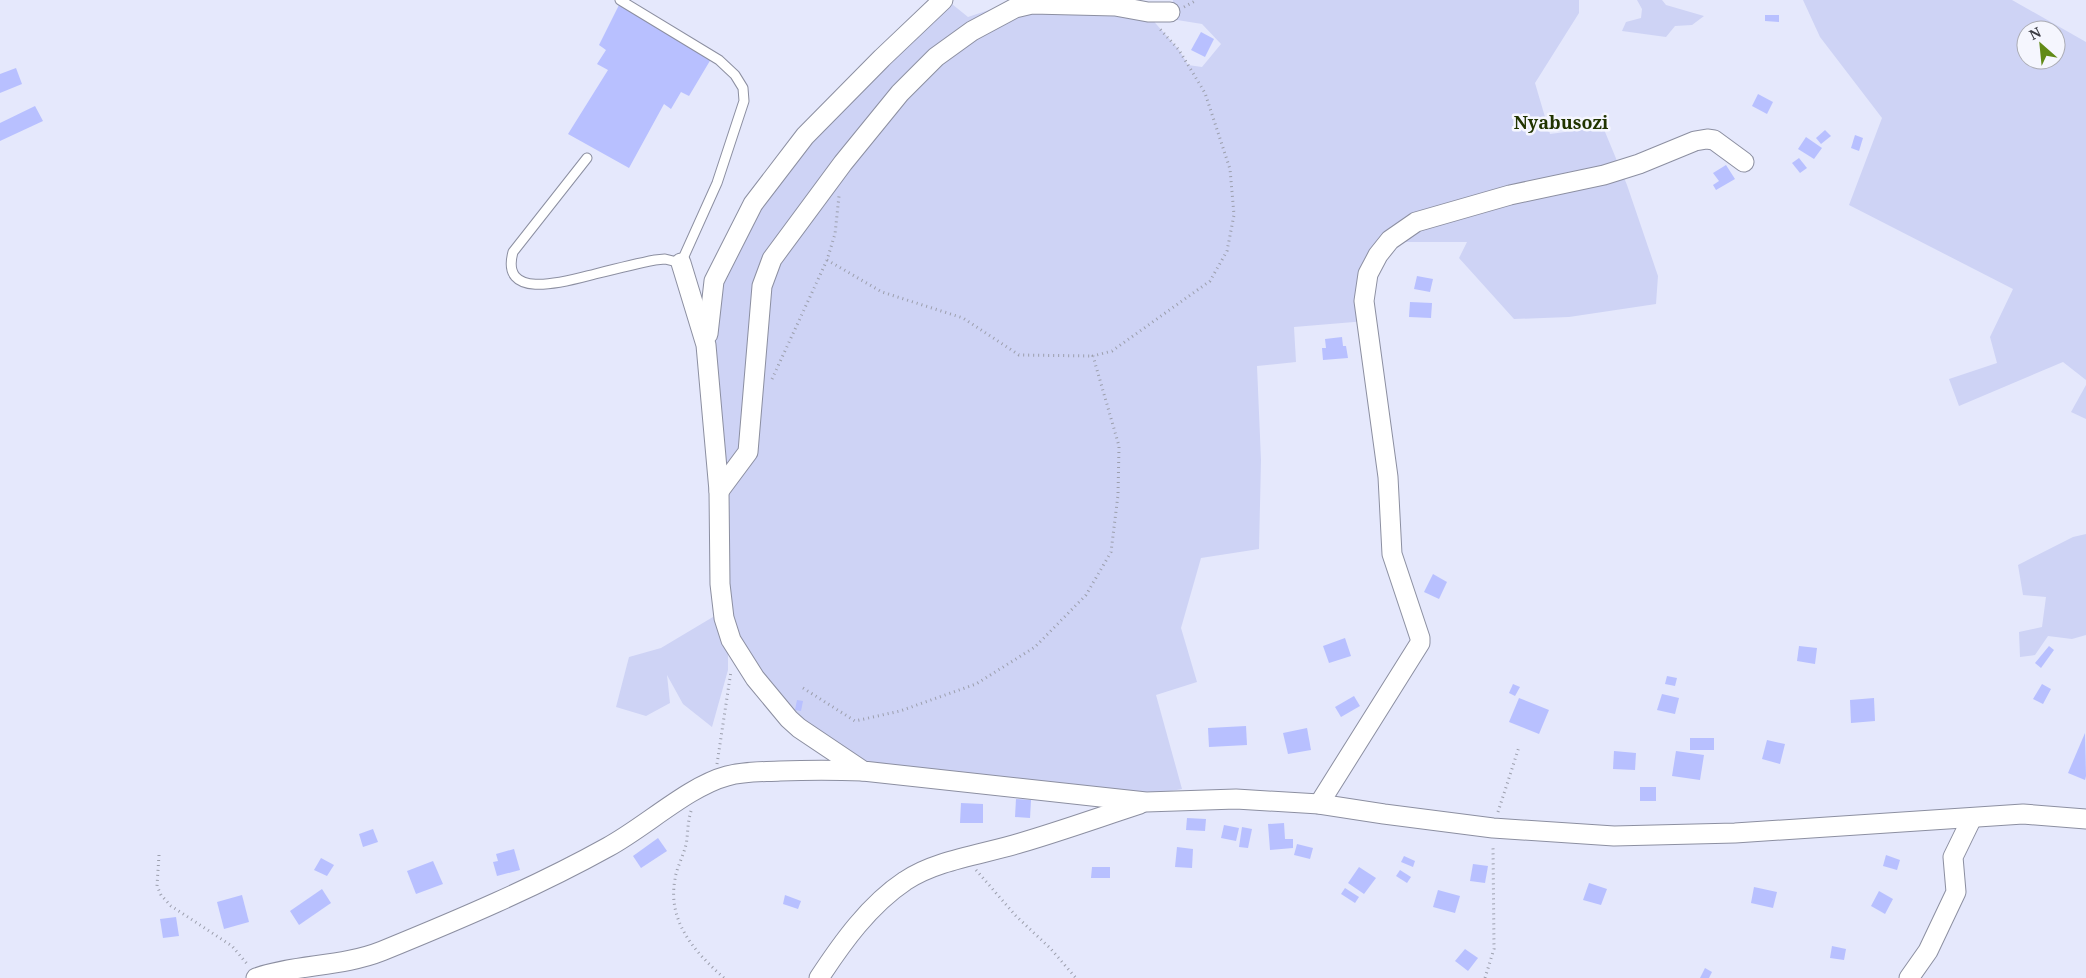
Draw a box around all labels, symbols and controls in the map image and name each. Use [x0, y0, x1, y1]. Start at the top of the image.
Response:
north arrow [2016, 20, 2066, 70]
text: N [2026, 22, 2044, 44]
district label: Nyabusozi [1514, 110, 1609, 134]

